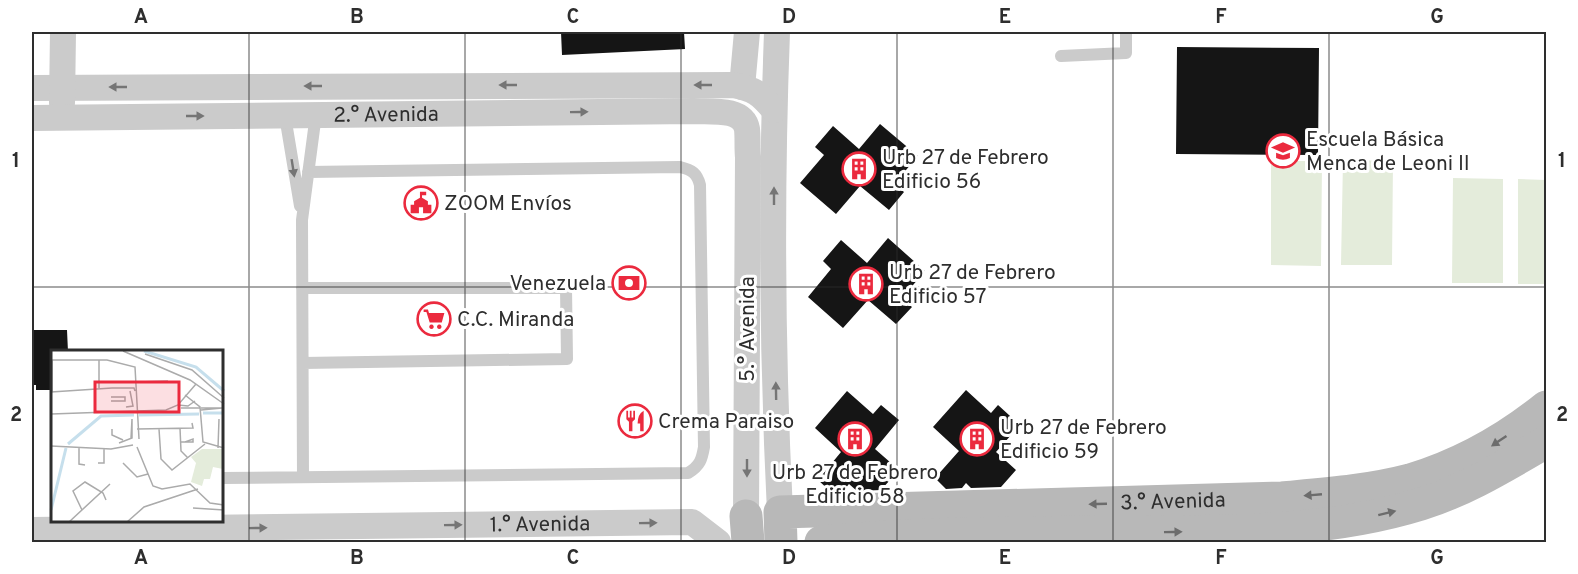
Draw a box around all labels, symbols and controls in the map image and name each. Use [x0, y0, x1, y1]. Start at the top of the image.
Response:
text: A [134, 5, 148, 31]
text: B [350, 5, 364, 31]
text: C [567, 5, 579, 31]
text: D [782, 5, 796, 31]
text: E [999, 5, 1011, 31]
text: F [1215, 5, 1227, 31]
text: G [1430, 5, 1444, 31]
one-way arrow [499, 80, 518, 90]
one-way arrow [694, 80, 713, 90]
one-way arrow [304, 81, 323, 91]
one-way arrow [109, 82, 128, 92]
street label: 2.° Avenida [333, 102, 439, 130]
one-way arrow [569, 107, 588, 117]
one-way arrow [185, 111, 204, 121]
place label: Escuela Básica Menca de Leoni II [1306, 127, 1470, 178]
school or university icon: Escuela Básica Menca de Leoni II [1265, 133, 1301, 169]
place label: Urb 27 de Febrero Edificio 56 [882, 145, 1049, 196]
text: 1 [12, 149, 20, 175]
text: 1 [1558, 149, 1566, 175]
building icon: Urb 27 de Febrero Edificio 56 [841, 151, 877, 187]
one-way arrow [289, 158, 298, 177]
public building icon: ZOOM Envíos [403, 185, 439, 221]
one-way arrow [769, 186, 779, 205]
place label: ZOOM Envíos [444, 191, 572, 218]
place label: Urb 27 de Febrero Edificio 57 [889, 260, 1056, 311]
bank icon: Venezuela [611, 265, 647, 301]
building icon: Urb 27 de Febrero Edificio 57 [848, 266, 884, 302]
place label: Venezuela [509, 271, 606, 298]
street label: 5.° Avenida [735, 276, 762, 382]
supermarket icon: C.C. Miranda [416, 301, 452, 337]
place label: C.C. Miranda [457, 307, 574, 334]
inset map [51, 350, 224, 523]
one-way arrow [771, 381, 781, 400]
text: 2 [10, 403, 22, 429]
restaurant icon: Crema Paraiso [617, 403, 653, 439]
text: 2 [1556, 403, 1568, 429]
place label: Crema Paraiso [658, 409, 794, 436]
place label: Urb 27 de Febrero Edificio 59 [1000, 415, 1167, 466]
building icon: Urb 27 de Febrero Edificio 58 [837, 421, 873, 457]
building icon: Urb 27 de Febrero Edificio 59 [959, 421, 995, 457]
one-way arrow [1491, 435, 1507, 447]
one-way arrow [742, 458, 752, 477]
place label: Urb 27 de Febrero Edificio 58 [772, 460, 938, 511]
street label: 3.° Avenida [1120, 488, 1226, 518]
one-way arrow [1304, 490, 1323, 500]
one-way arrow [1088, 499, 1107, 508]
one-way arrow [1378, 507, 1397, 517]
street label: 1.° Avenida [490, 511, 590, 539]
one-way arrow [638, 518, 657, 528]
one-way arrow [443, 520, 462, 530]
one-way arrow [248, 523, 267, 532]
one-way arrow [1163, 527, 1182, 536]
text: A [134, 546, 148, 572]
text: B [350, 546, 364, 572]
text: C [567, 546, 579, 572]
text: D [782, 546, 796, 572]
text: E [999, 546, 1011, 572]
text: F [1215, 546, 1227, 572]
text: G [1430, 546, 1444, 572]

